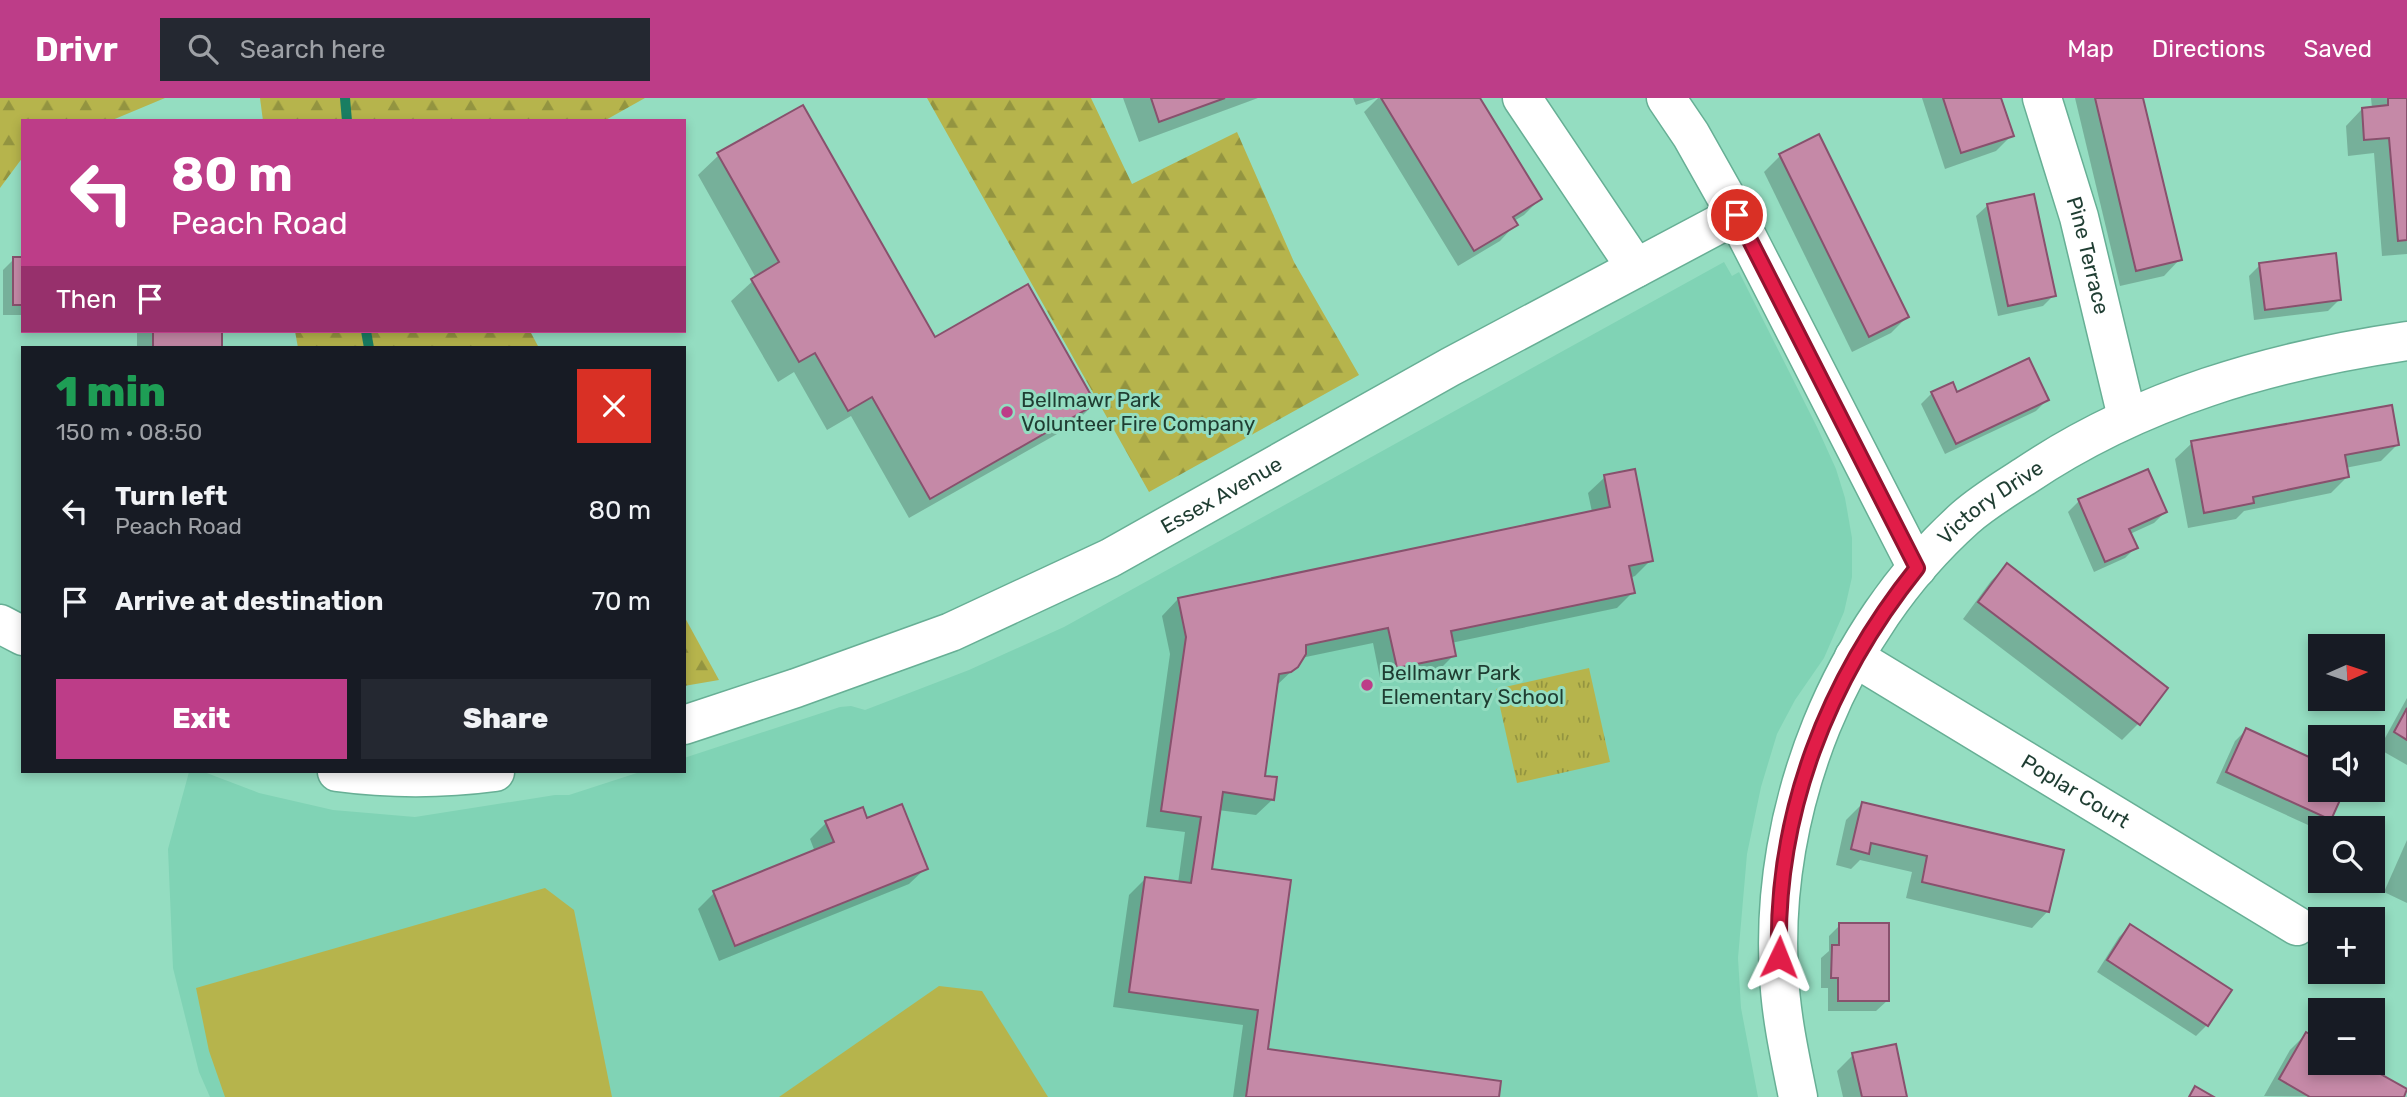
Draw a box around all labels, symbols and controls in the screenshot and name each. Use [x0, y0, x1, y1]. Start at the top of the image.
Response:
search box [160, 18, 650, 81]
text: Drivr [35, 30, 118, 69]
icon: search [184, 30, 222, 68]
text: Search here [240, 34, 386, 65]
text: Map [2067, 35, 2114, 63]
text: Directions [2152, 35, 2265, 63]
text: Saved [2303, 35, 2372, 63]
text: 80 m [171, 145, 293, 203]
icon: left [56, 147, 147, 238]
pin [1707, 185, 1767, 245]
street label: Pine Terrace [2061, 193, 2115, 317]
icon: arrive [1718, 196, 1756, 234]
text: Peach Road [171, 204, 348, 242]
icon: arrive [131, 280, 169, 318]
text: Then [56, 284, 117, 315]
text: 1 min [56, 367, 166, 417]
button: close [577, 369, 651, 443]
place label: Bellmawr Park Volunteer Fire Company [1021, 387, 1256, 436]
marker: Bellmawr Park Volunteer Fire Company [999, 404, 1015, 420]
text: 150 m · 08:50 [56, 418, 202, 446]
street label: Essex Avenue [1156, 451, 1286, 539]
street label: Victory Drive [1932, 454, 2048, 549]
text: Turn left [115, 481, 227, 512]
icon: left [56, 492, 94, 530]
text: 80 m [588, 495, 651, 526]
text: Peach Road [115, 512, 242, 540]
icon: arrive [56, 583, 94, 621]
text: Arrive at destination [115, 586, 383, 617]
text: 70 m [592, 586, 651, 617]
north arrow [2308, 634, 2385, 710]
map controls [2308, 634, 2385, 1075]
place label: Bellmawr Park Elementary School [1381, 660, 1564, 709]
marker: Bellmawr Park Elementary School [1359, 677, 1375, 693]
button: Exit [56, 679, 347, 759]
button: Share [361, 679, 651, 759]
button: sound [2308, 725, 2385, 802]
street label: Poplar Court [2017, 749, 2134, 833]
button: search [2308, 816, 2385, 893]
button: + [2308, 907, 2385, 984]
position arrow [1742, 920, 1816, 994]
button: − [2308, 998, 2385, 1075]

